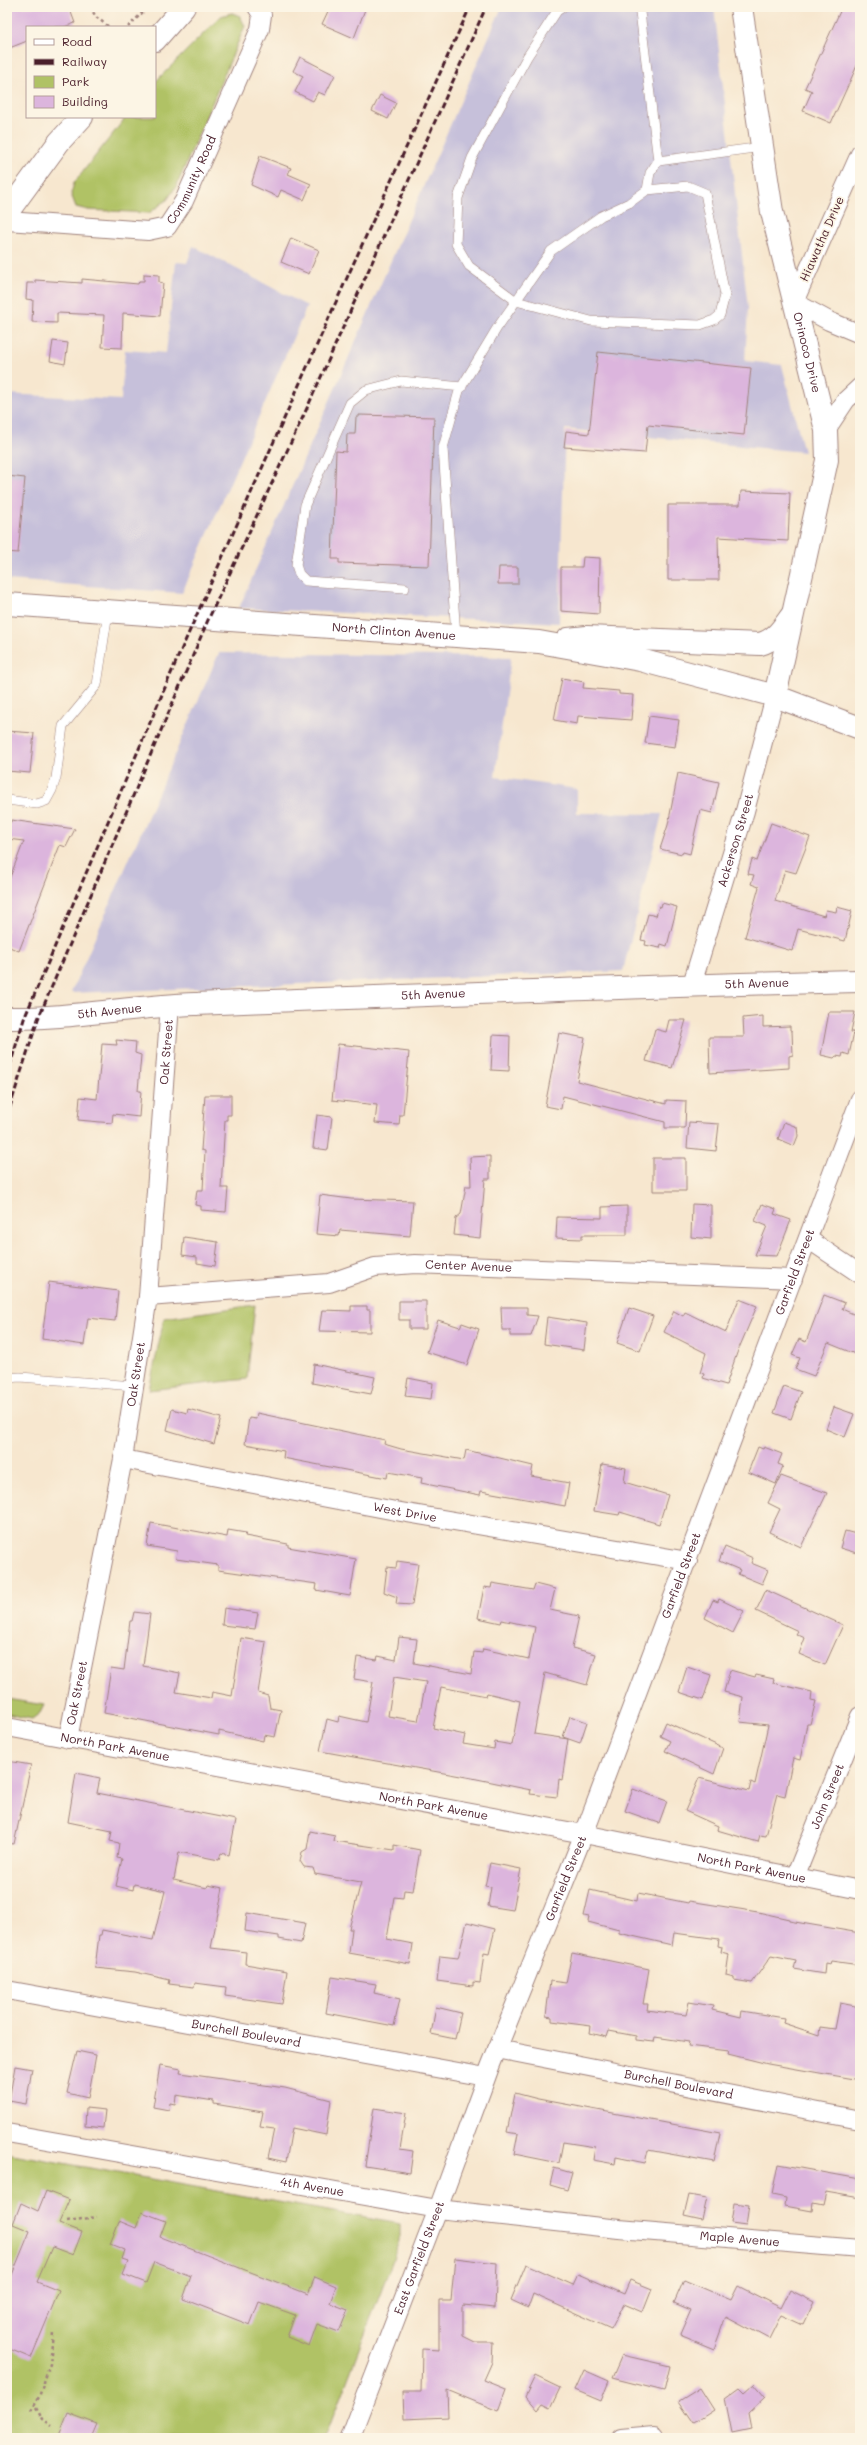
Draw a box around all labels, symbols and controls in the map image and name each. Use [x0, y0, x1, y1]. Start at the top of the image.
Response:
legend [26, 26, 156, 118]
text: Road [62, 33, 92, 49]
text: Railway [62, 53, 107, 69]
text: Park [62, 73, 89, 89]
text: Building [62, 93, 108, 109]
street label: Community Road [162, 132, 219, 227]
street label: Hiawatha Drive [795, 194, 847, 284]
street label: Orinoco Drive [790, 310, 825, 394]
street label: North Clinton Avenue [332, 618, 457, 643]
street label: Ackerson Street [713, 792, 756, 889]
street label: 5th Avenue [725, 974, 789, 992]
street label: 5th Avenue [401, 984, 466, 1003]
street label: 5th Avenue [77, 999, 142, 1022]
street label: Oak Street [155, 1019, 176, 1085]
street label: Garfield Street [771, 1226, 818, 1317]
street label: Center Avenue [425, 1255, 512, 1275]
street label: Oak Street [122, 1341, 148, 1408]
street label: West Drive [372, 1498, 438, 1525]
street label: Garfield Street [657, 1530, 704, 1620]
street label: Oak Street [62, 1659, 90, 1726]
street label: North Park Avenue [60, 1728, 171, 1764]
street label: John Street [806, 1761, 847, 1831]
street label: North Park Avenue [378, 1787, 490, 1823]
street label: Garfield Street [541, 1833, 589, 1923]
street label: North Park Avenue [696, 1848, 808, 1886]
street label: Burchell Boulevard [191, 2015, 302, 2050]
street label: Burchell Boulevard [623, 2065, 735, 2102]
street label: 4th Avenue [279, 2172, 346, 2199]
street label: East Garfield Street [389, 2199, 447, 2316]
street label: Maple Avenue [699, 2227, 781, 2249]

